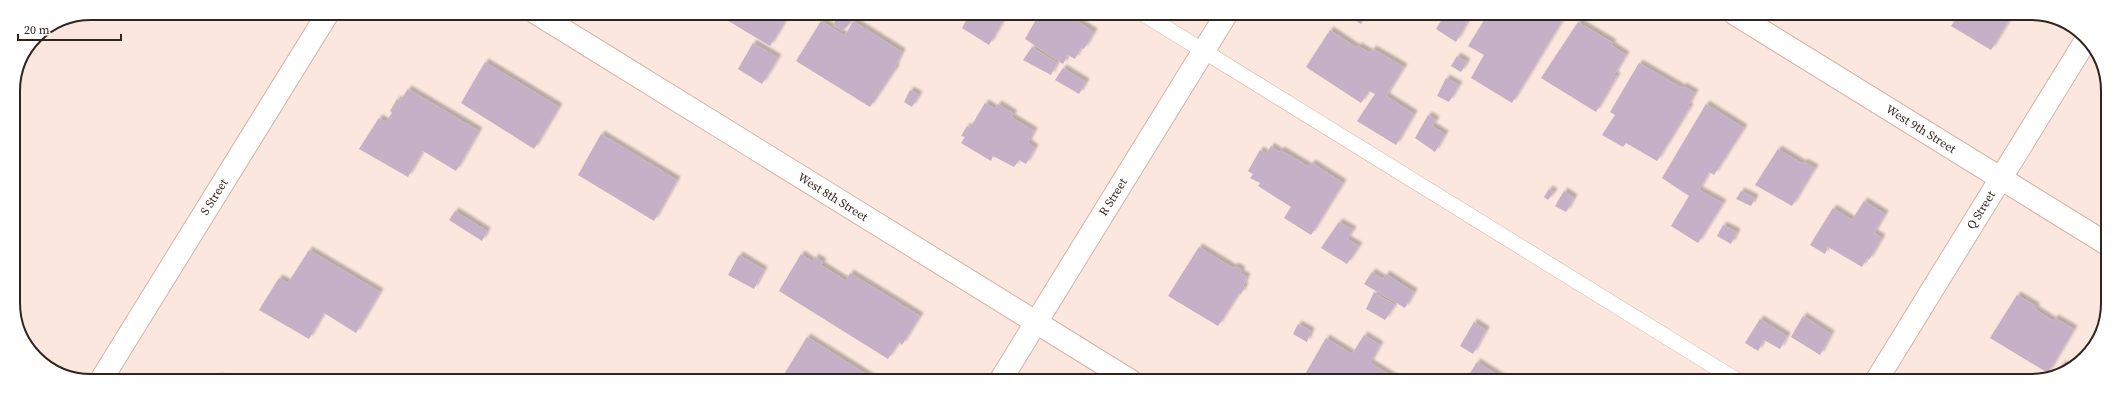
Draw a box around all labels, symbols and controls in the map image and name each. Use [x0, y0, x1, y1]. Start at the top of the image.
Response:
scale bar [18, 16, 121, 42]
text: 20 m [24, 22, 50, 38]
street label: West 9th Street [1883, 101, 1959, 157]
street label: West 8th Street [795, 169, 871, 225]
street label: R Street [1095, 175, 1131, 219]
street label: S Street [197, 176, 231, 218]
street label: Q Street [1963, 188, 1999, 232]

